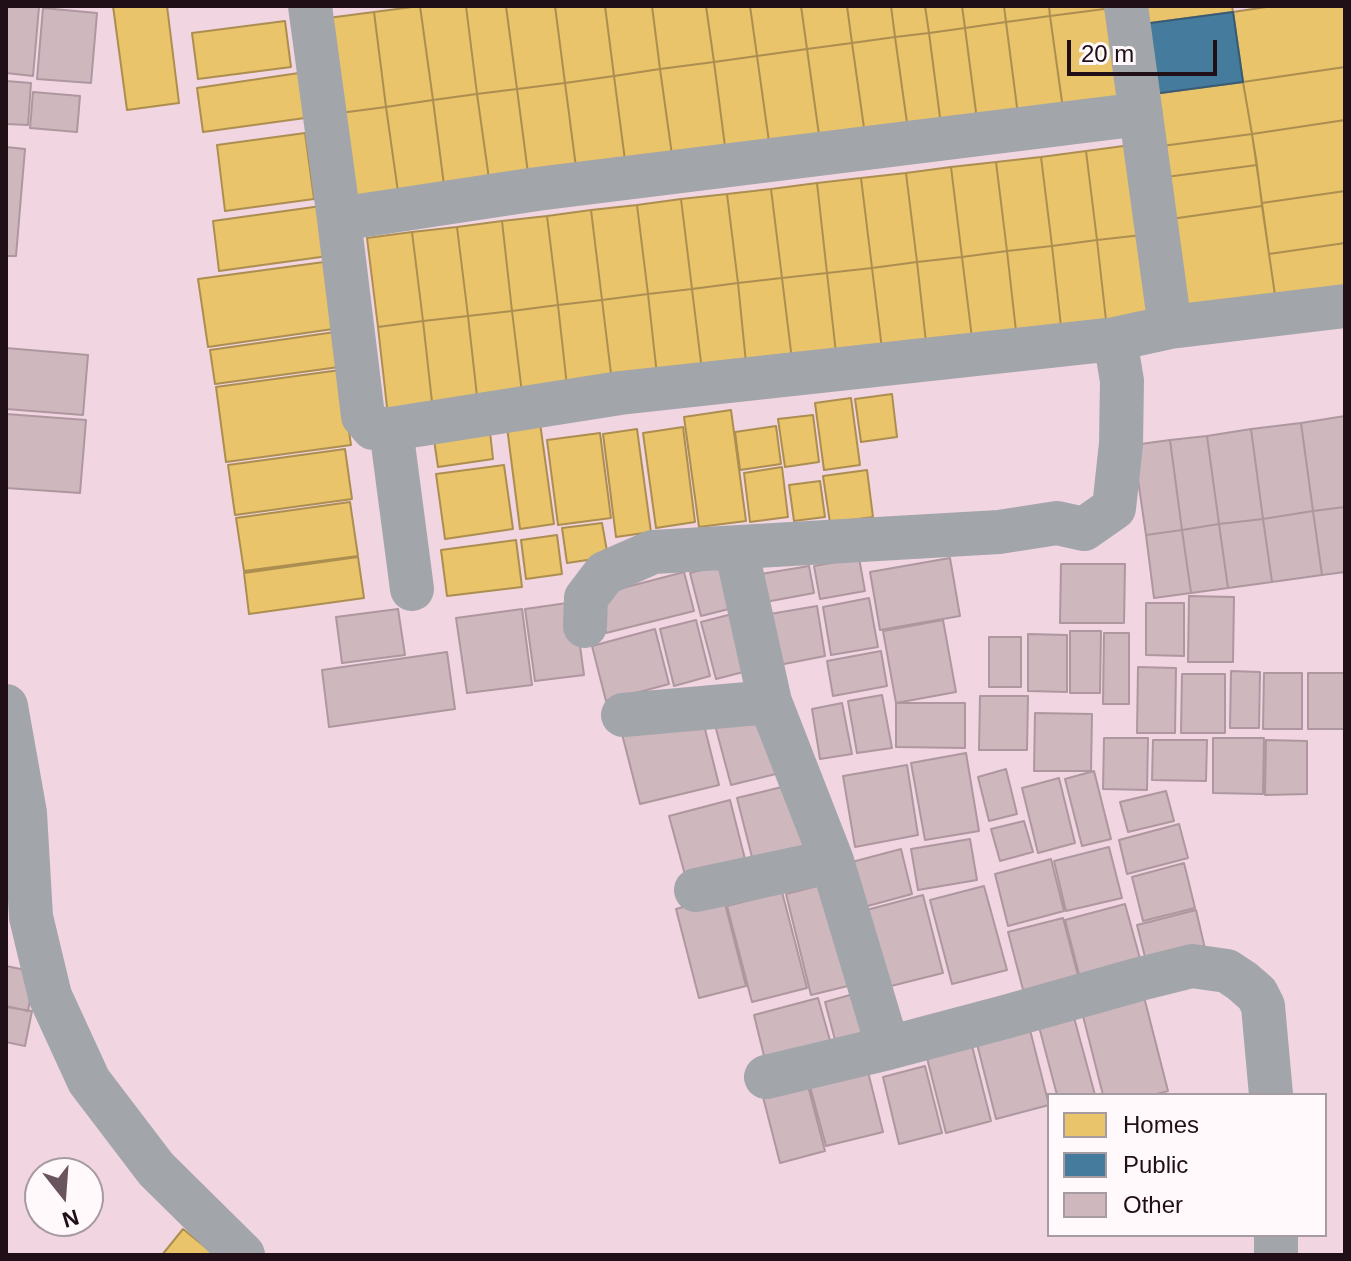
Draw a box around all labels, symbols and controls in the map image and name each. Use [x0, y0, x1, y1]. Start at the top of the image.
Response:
scale bar [1071, 24, 1221, 74]
text: 20 m [1081, 40, 1134, 67]
legend [1047, 1093, 1327, 1237]
text: Homes [1123, 1111, 1199, 1138]
text: Public [1123, 1151, 1188, 1178]
north arrow [24, 1157, 104, 1237]
text: Other [1123, 1191, 1183, 1218]
text: N [59, 1204, 82, 1233]

